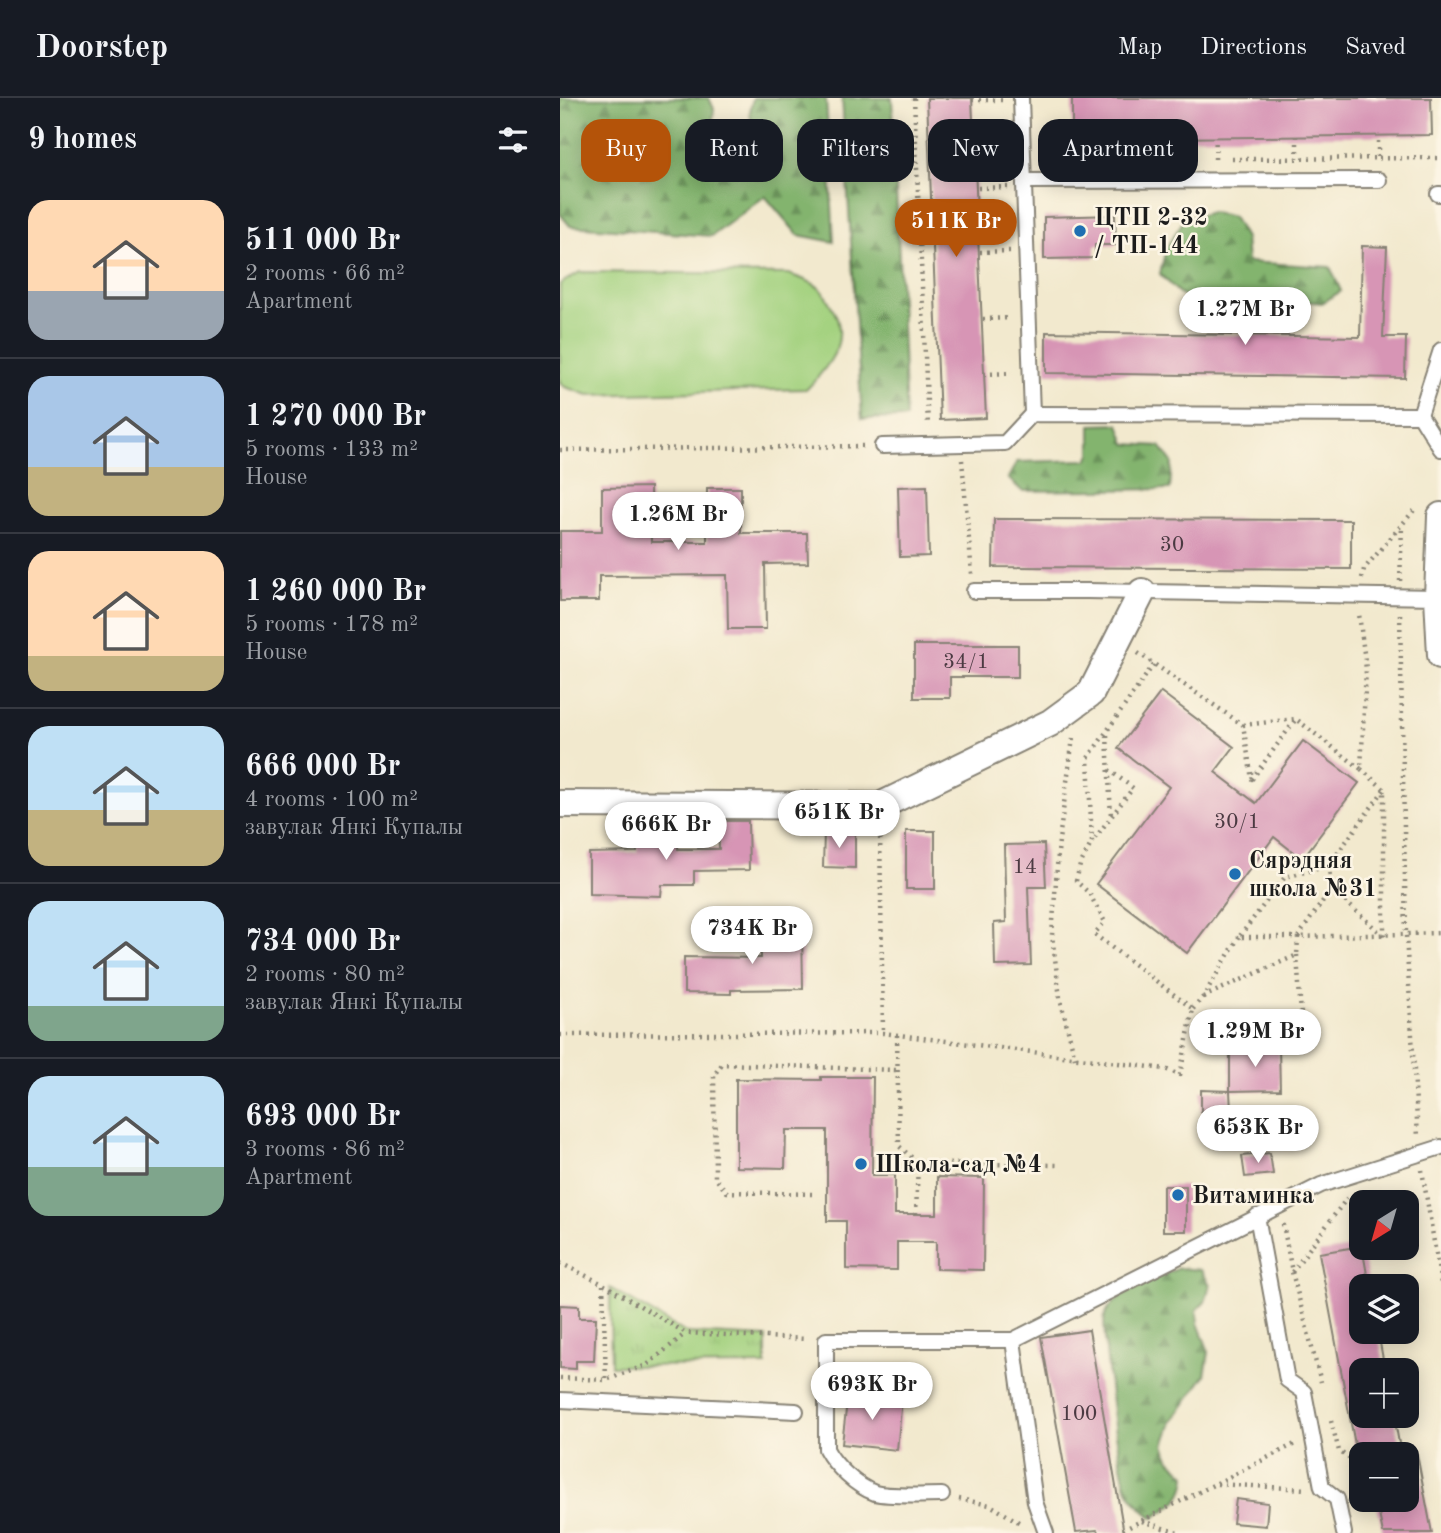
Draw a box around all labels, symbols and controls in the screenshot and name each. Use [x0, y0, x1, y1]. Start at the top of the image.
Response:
text: Doorstep [35, 32, 168, 65]
text: Map [1118, 36, 1162, 60]
text: Directions [1200, 36, 1307, 60]
text: Saved [1345, 36, 1406, 60]
chip: Buy [581, 119, 671, 182]
chip: Rent [685, 119, 783, 182]
chip: Filters [797, 119, 914, 182]
chip: New [928, 119, 1024, 182]
chip: Apartment [1038, 119, 1198, 182]
icon: filters [494, 121, 532, 159]
text: 9 homes [28, 125, 137, 155]
pin: 511K Br [891, 200, 1021, 259]
place label: ЦТП 2-32 / ТП-144 [1094, 207, 1208, 259]
text: 511K Br [911, 210, 1001, 233]
marker: ЦТП 2-32 / ТП-144 [1072, 223, 1088, 239]
text: 511 000 Br [245, 226, 401, 256]
icon: home [84, 228, 168, 312]
text: 2 rooms · 66 m² [245, 262, 405, 285]
pin: 1.27M Br [1173, 288, 1317, 347]
text: Apartment [245, 290, 353, 313]
text: 1.27M Br [1195, 298, 1295, 321]
text: 1 270 000 Br [245, 402, 426, 432]
icon: home [84, 404, 168, 488]
text: 5 rooms · 133 m² [245, 438, 418, 461]
text: House [245, 466, 307, 489]
pin: 1.26M Br [606, 492, 750, 552]
text: 1.26M Br [628, 503, 728, 526]
house number: 30 [1160, 535, 1184, 556]
text: 1 260 000 Br [245, 577, 426, 607]
icon: home [84, 579, 168, 663]
text: 5 rooms · 178 m² [245, 613, 418, 636]
text: House [245, 641, 307, 664]
house number: 34/1 [943, 652, 989, 673]
text: 666 000 Br [245, 752, 401, 782]
icon: home [84, 754, 168, 838]
text: 4 rooms · 100 m² [245, 788, 418, 811]
pin: 651K Br [774, 790, 904, 850]
text: 651K Br [794, 801, 884, 824]
pin: 666K Br [601, 802, 731, 862]
house number: 30/1 [1214, 812, 1260, 833]
text: 666K Br [621, 813, 711, 836]
text: завулак Янкі Купалы [245, 816, 463, 839]
place label: Сярэдняя школа №31 [1249, 850, 1377, 902]
house number: 14 [1013, 857, 1037, 878]
marker: Сярэдняя школа №31 [1227, 866, 1243, 882]
pin: 734K Br [687, 906, 817, 966]
text: 734K Br [707, 917, 797, 940]
text: 734 000 Br [245, 927, 401, 957]
icon: home [84, 929, 168, 1013]
text: 2 rooms · 80 m² [245, 963, 405, 986]
text: завулак Янкі Купалы [245, 991, 463, 1014]
pin: 1.29M Br [1183, 1010, 1327, 1069]
text: 1.29M Br [1205, 1020, 1305, 1043]
text: 693 000 Br [245, 1102, 401, 1132]
icon: home [84, 1104, 168, 1188]
pin: 653K Br [1193, 1105, 1323, 1165]
text: 653K Br [1213, 1116, 1303, 1139]
text: 3 rooms · 86 m² [245, 1138, 405, 1161]
place label: Школа-сад №4 [875, 1154, 1042, 1178]
marker: Школа-сад №4 [853, 1156, 869, 1172]
text: Apartment [245, 1166, 353, 1189]
place label: Витаминка [1192, 1185, 1314, 1209]
marker: Витаминка [1170, 1187, 1186, 1203]
north arrow [1349, 1190, 1419, 1260]
map controls [1349, 1190, 1419, 1512]
button: layers [1349, 1274, 1419, 1344]
button: + [1349, 1358, 1419, 1428]
pin: 693K Br [807, 1362, 937, 1422]
text: 693K Br [827, 1373, 917, 1396]
house number: 100 [1061, 1404, 1097, 1425]
button: − [1349, 1442, 1419, 1512]

